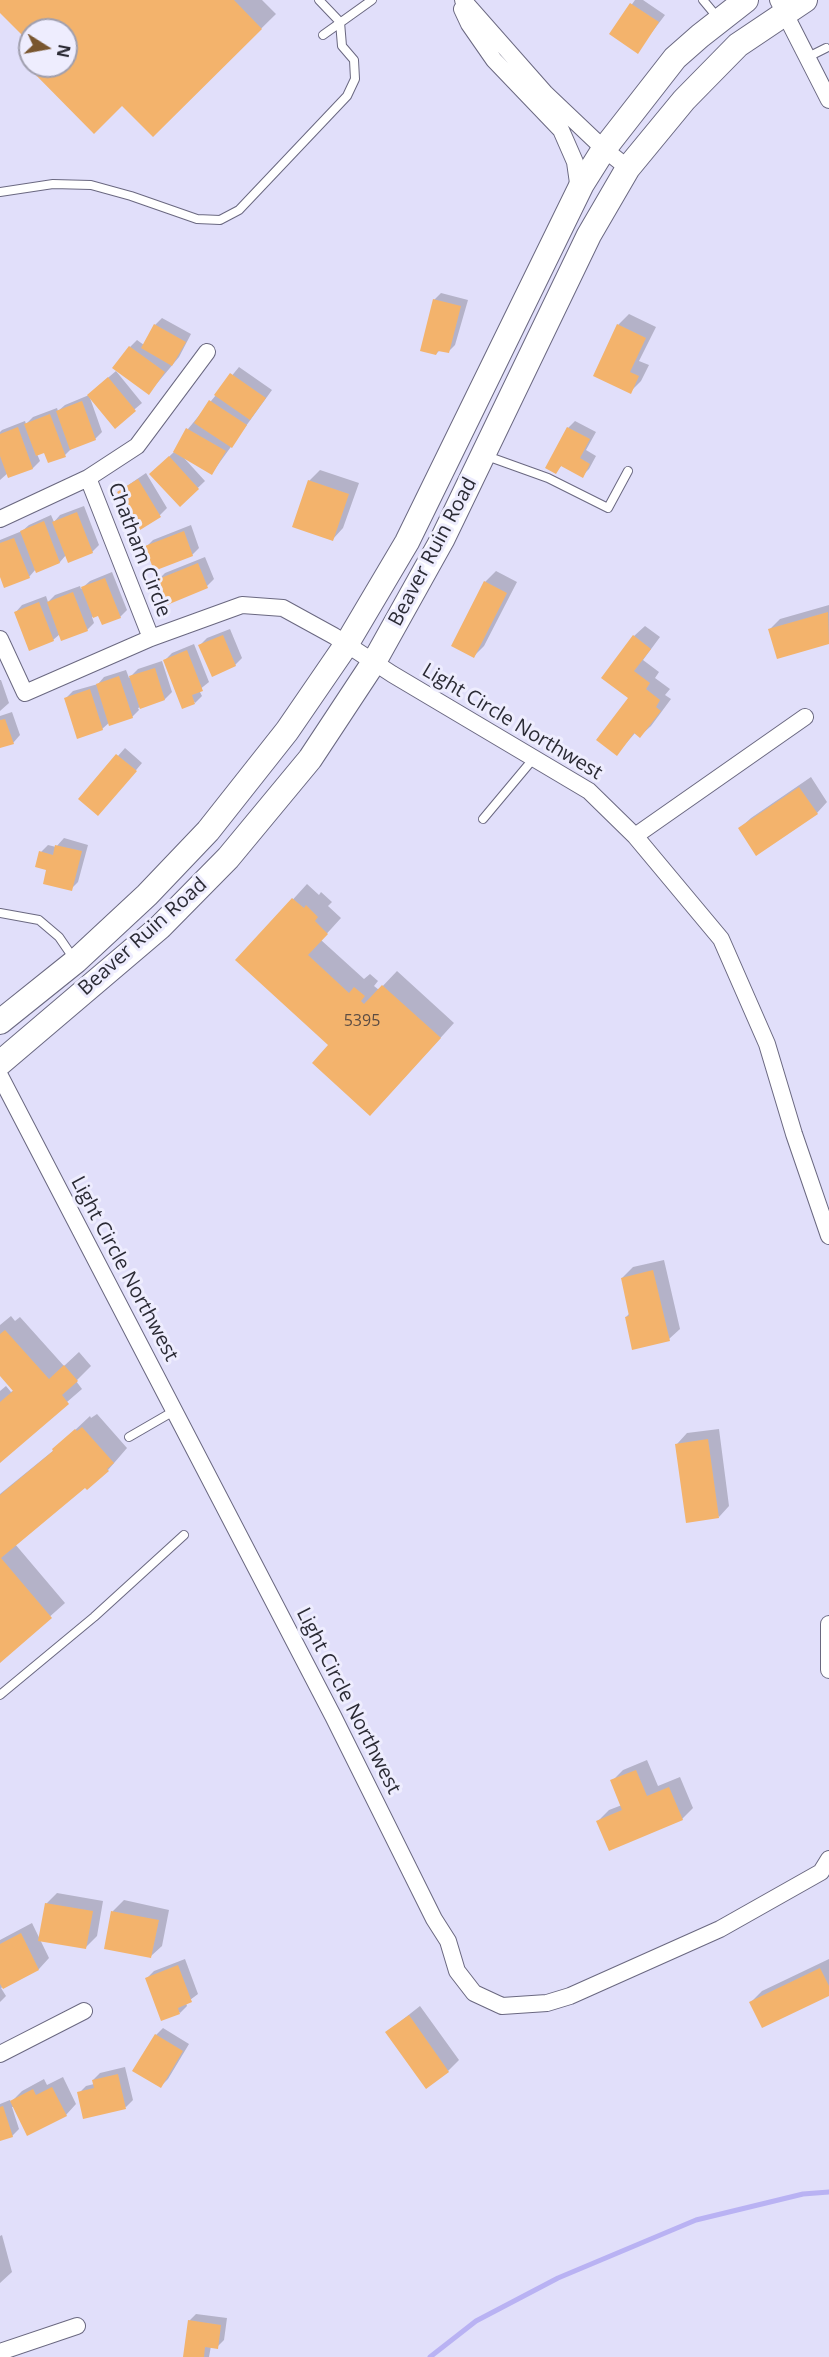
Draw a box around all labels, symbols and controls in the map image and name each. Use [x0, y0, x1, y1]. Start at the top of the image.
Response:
north arrow [18, 18, 78, 78]
text: N [52, 43, 76, 60]
street label: Beaver Ruin Road [384, 474, 482, 630]
street label: Chatham Circle [102, 479, 176, 621]
street label: Light Circle Northwest [418, 659, 606, 785]
street label: Beaver Ruin Road [74, 873, 212, 1001]
house number: 5395 [344, 1011, 380, 1031]
street label: Light Circle Northwest [65, 1172, 183, 1366]
street label: Light Circle Northwest [291, 1604, 405, 1798]

